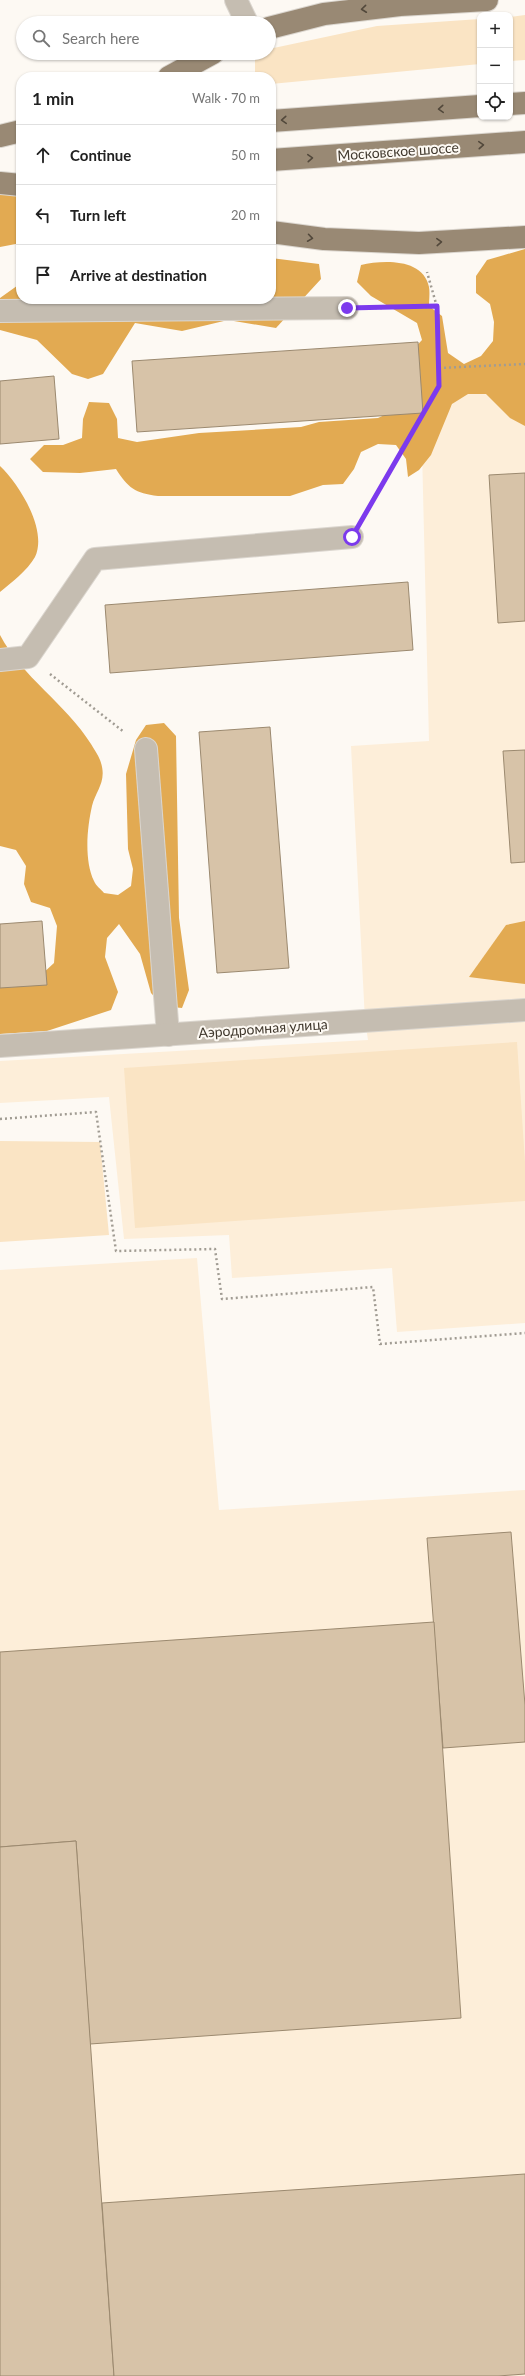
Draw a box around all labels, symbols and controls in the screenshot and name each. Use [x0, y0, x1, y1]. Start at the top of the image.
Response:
one-way arrow [361, 4, 367, 13]
map controls [477, 12, 513, 120]
button: + [477, 12, 513, 48]
search box [16, 16, 276, 60]
icon: search [30, 27, 52, 49]
text: Search here [62, 29, 139, 47]
button: − [477, 48, 513, 84]
button: locate [477, 84, 513, 120]
text: 1 min [32, 88, 74, 109]
text: Walk · 70 m [192, 90, 260, 106]
one-way arrow [438, 105, 444, 114]
one-way arrow [280, 116, 287, 125]
street label: Московское шоссе [337, 138, 459, 164]
one-way arrow [478, 141, 484, 150]
icon: ahead [32, 144, 54, 166]
text: Continue [70, 146, 131, 164]
text: 50 m [231, 147, 260, 163]
one-way arrow [307, 153, 313, 162]
icon: left [32, 204, 54, 226]
text: Turn left [70, 206, 126, 224]
text: 20 m [231, 207, 260, 223]
one-way arrow [307, 233, 313, 242]
one-way arrow [436, 238, 442, 247]
icon: arrive [32, 264, 54, 286]
text: Arrive at destination [70, 266, 207, 284]
route end [338, 299, 356, 317]
route start [343, 528, 361, 546]
street label: Аэродромная улица [198, 1015, 328, 1041]

